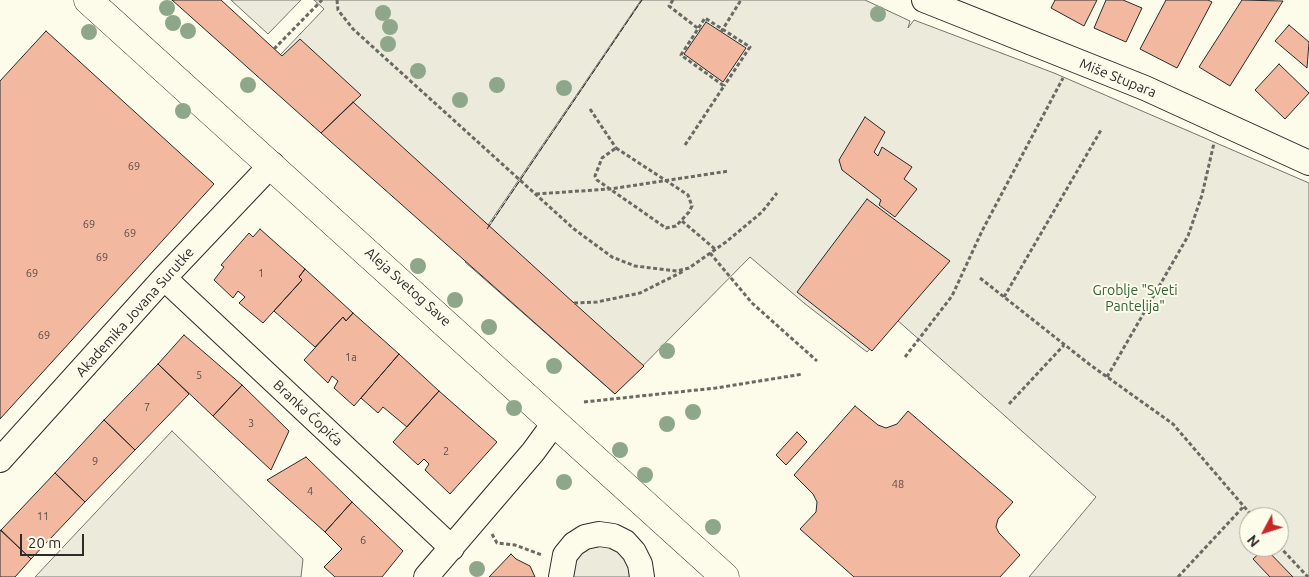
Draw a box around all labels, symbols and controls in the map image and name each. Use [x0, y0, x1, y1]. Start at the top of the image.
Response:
street label: Miše Stupara [1077, 55, 1159, 101]
house number: 69 [128, 159, 140, 173]
house number: 69 [83, 217, 95, 231]
house number: 69 [124, 226, 136, 240]
street label: Akademika Jovana Surutke [72, 244, 198, 380]
street label: Aleja Svetog Save [362, 244, 454, 330]
house number: 69 [96, 250, 108, 264]
house number: 69 [26, 266, 38, 280]
house number: 1 [258, 266, 264, 280]
park label: Groblje "Sveti Pantelija" [1092, 282, 1178, 314]
house number: 69 [38, 328, 50, 342]
house number: 1a [345, 350, 357, 364]
house number: 5 [196, 368, 202, 382]
street label: Branka Ćopića [270, 377, 346, 449]
house number: 7 [144, 400, 150, 414]
house number: 3 [248, 416, 254, 430]
house number: 2 [443, 444, 449, 458]
house number: 9 [92, 454, 98, 468]
house number: 48 [892, 477, 904, 491]
house number: 4 [307, 484, 313, 498]
north arrow [1239, 507, 1289, 557]
house number: 11 [37, 509, 49, 523]
scale bar [22, 524, 86, 556]
text: N [1244, 532, 1263, 550]
house number: 6 [360, 533, 366, 547]
text: 20 m [28, 534, 61, 551]

